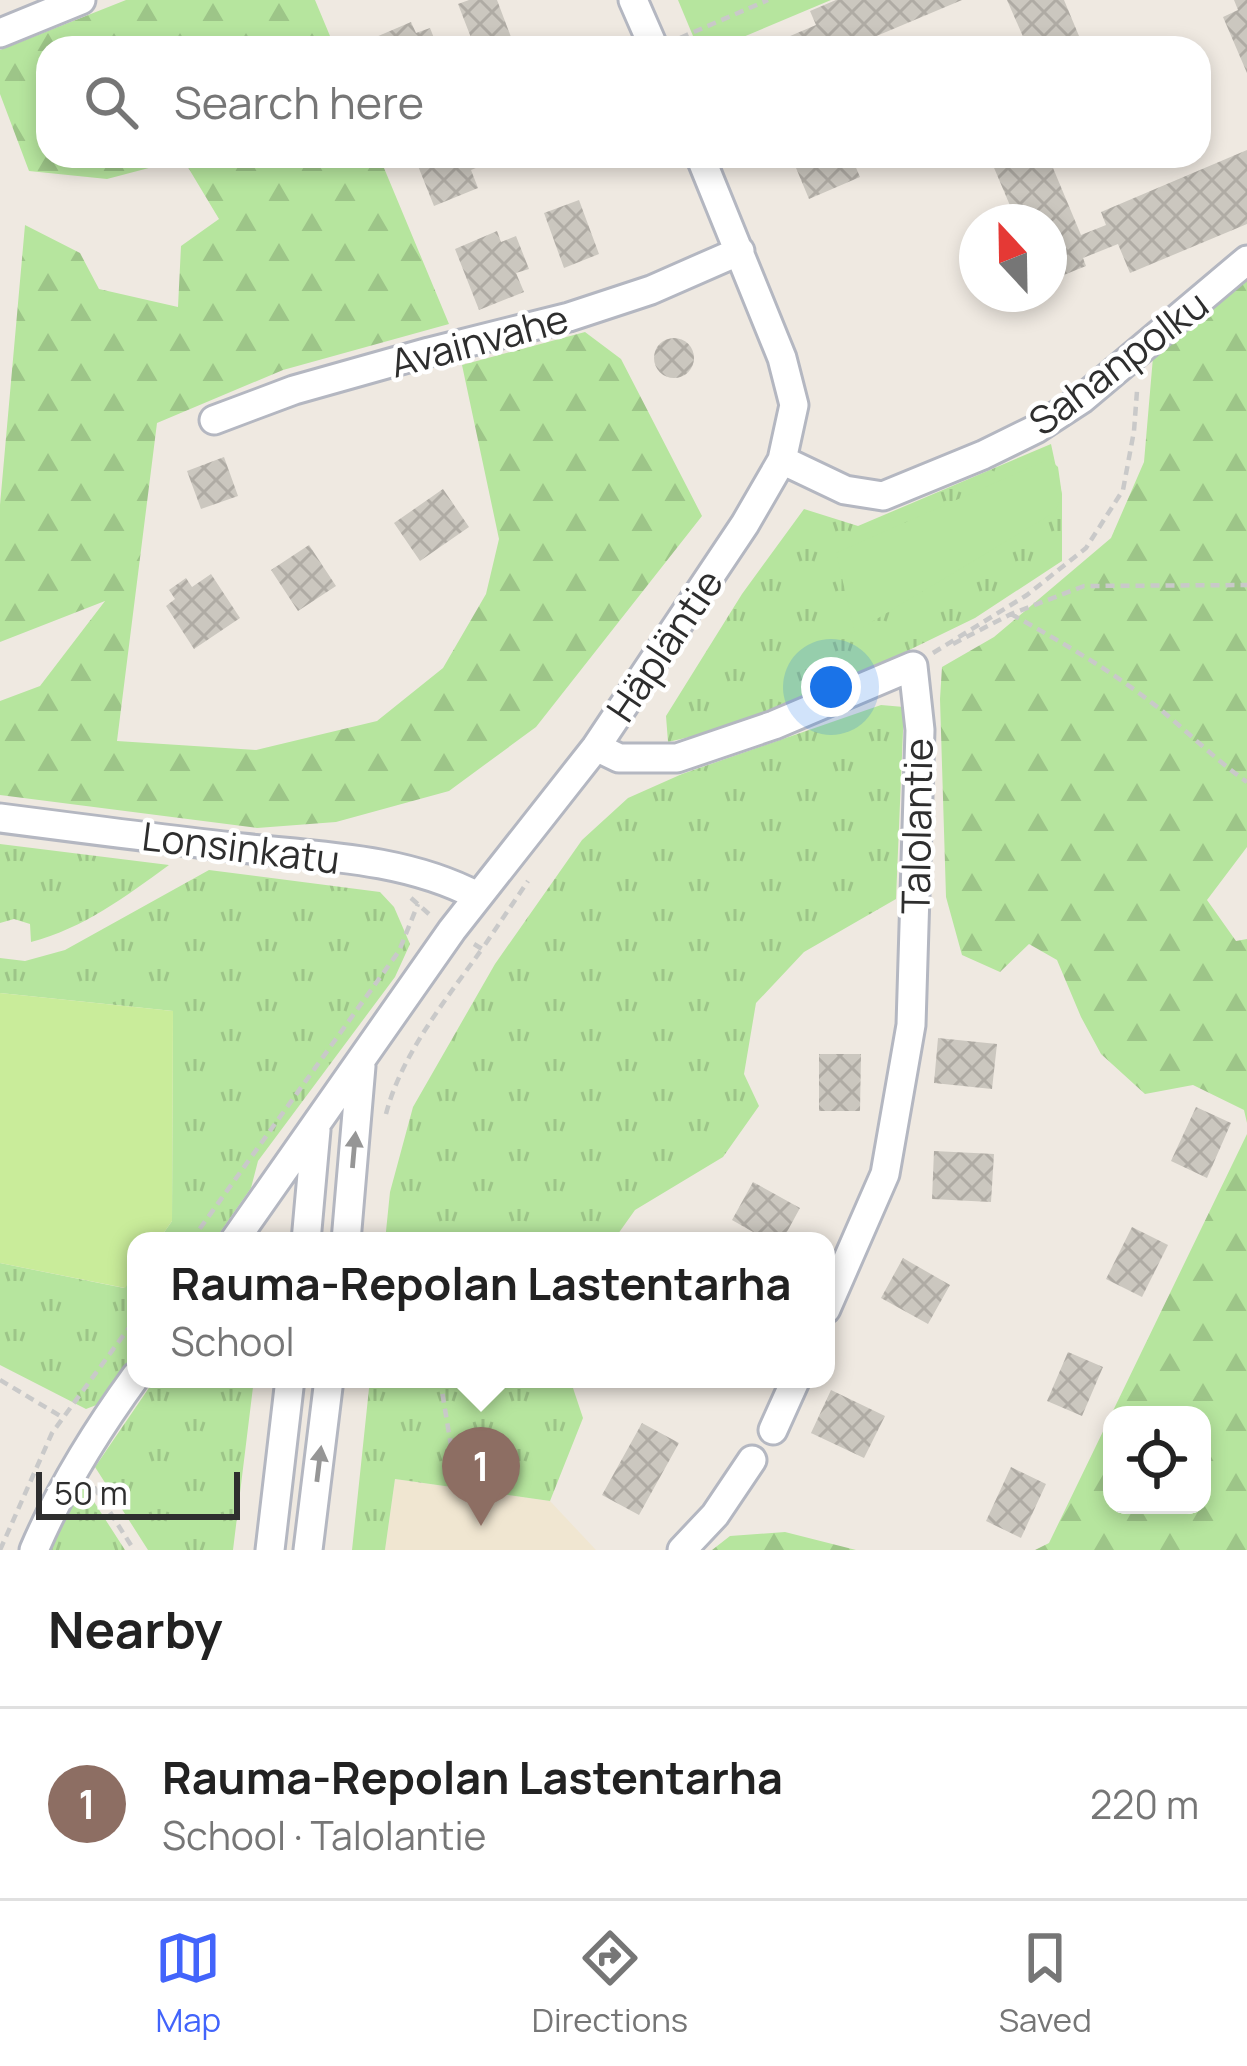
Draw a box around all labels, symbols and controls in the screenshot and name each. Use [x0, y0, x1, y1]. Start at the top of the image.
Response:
search box [36, 36, 1211, 168]
icon: search [78, 69, 144, 135]
text: Search here [174, 71, 424, 133]
north arrow [959, 204, 1067, 312]
street label: Sahanpolku [1017, 277, 1219, 447]
street label: Avainvahe [384, 290, 574, 390]
street label: Häpläntie [593, 558, 735, 732]
your location [801, 657, 861, 717]
street label: Talolantie [887, 738, 945, 914]
street label: Lonsinkatu [139, 808, 343, 886]
one-way arrow [344, 1131, 363, 1168]
popup [127, 1232, 835, 1388]
text: Rauma-Repolan Lastentarha [171, 1252, 791, 1314]
text: School [171, 1314, 295, 1368]
map controls [1103, 1406, 1211, 1514]
button: locate [1103, 1406, 1211, 1514]
pin: 1 [442, 1427, 520, 1526]
one-way arrow [309, 1445, 328, 1483]
scale bar [36, 1466, 240, 1519]
text: 50 m [54, 1470, 128, 1515]
text: Nearby [48, 1594, 223, 1663]
text: Rauma-Repolan Lastentarha [162, 1746, 783, 1808]
text: 1 [78, 1777, 96, 1831]
text: 220 m [1090, 1777, 1199, 1831]
text: School · Talolantie [162, 1808, 486, 1862]
tab: Map [155, 1925, 221, 2042]
tab: Directions [532, 1925, 688, 2042]
tab: Saved [999, 1925, 1092, 2042]

